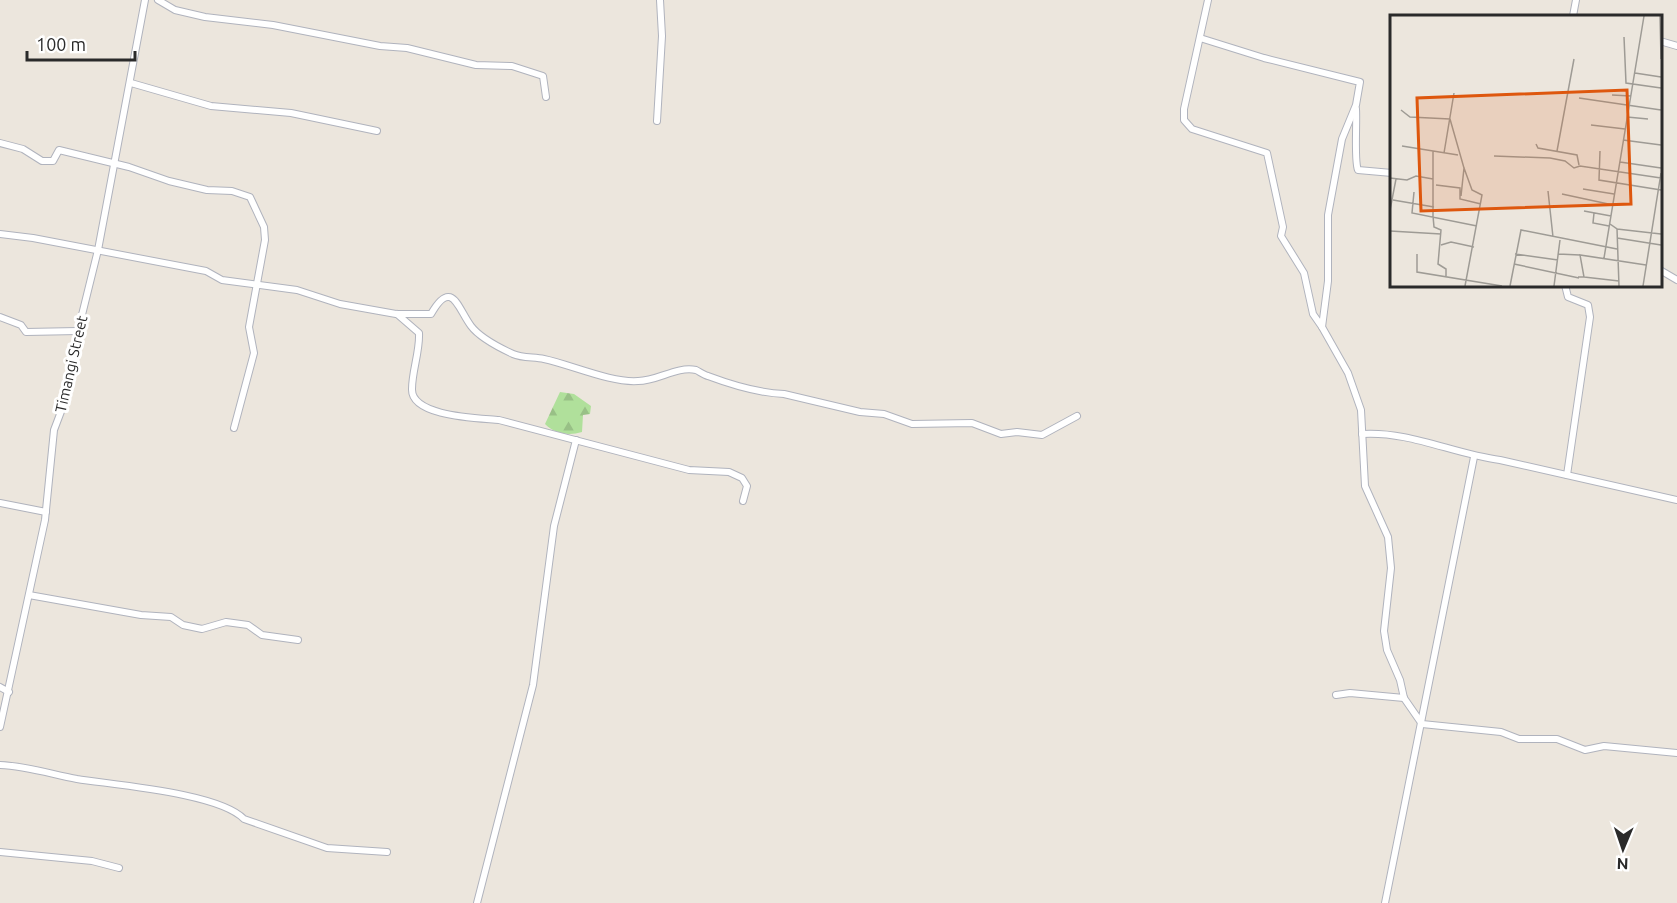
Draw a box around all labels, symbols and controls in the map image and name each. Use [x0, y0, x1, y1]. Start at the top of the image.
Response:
inset map [1390, 15, 1662, 286]
scale bar [27, 24, 135, 62]
text: 100 m [36, 34, 86, 54]
street label: Timangi Street [52, 314, 90, 414]
north arrow [1593, 819, 1653, 879]
text: N [1616, 855, 1629, 873]

